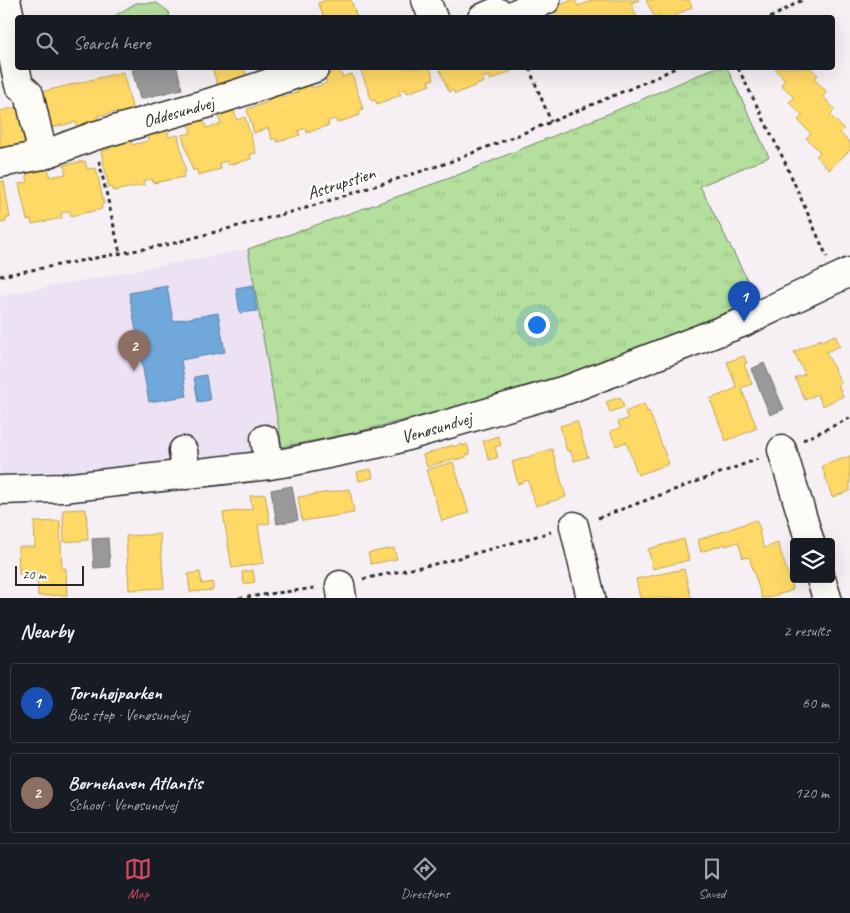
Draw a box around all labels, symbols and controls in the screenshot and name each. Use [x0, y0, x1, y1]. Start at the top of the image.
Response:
search box [15, 15, 835, 70]
icon: search [33, 29, 61, 57]
text: Search here [73, 31, 150, 55]
street label: Oddesundvej [141, 90, 219, 132]
street label: Astrupstien [304, 161, 379, 204]
pin: 1 [728, 281, 760, 322]
your location [524, 312, 550, 338]
pin: 2 [118, 330, 150, 371]
street label: Venøsundvej [399, 406, 476, 448]
map controls [790, 538, 835, 583]
button: layers [790, 538, 835, 583]
scale bar [15, 563, 84, 586]
text: 20 m [22, 566, 46, 583]
text: Nearby [20, 618, 73, 644]
text: 2 results [783, 621, 830, 641]
text: Tornhøjparken [68, 681, 162, 705]
text: 1 [33, 693, 41, 713]
text: 60 m [802, 693, 829, 713]
text: Bus stop · Venøsundvej [68, 705, 189, 725]
text: Børnehaven Atlantis [68, 771, 202, 795]
text: 2 [33, 783, 41, 803]
text: 120 m [795, 783, 829, 803]
text: School · Venøsundvej [68, 795, 177, 815]
tab: Map [124, 855, 152, 902]
tab: Directions [401, 855, 449, 902]
tab: Saved [698, 855, 726, 902]

